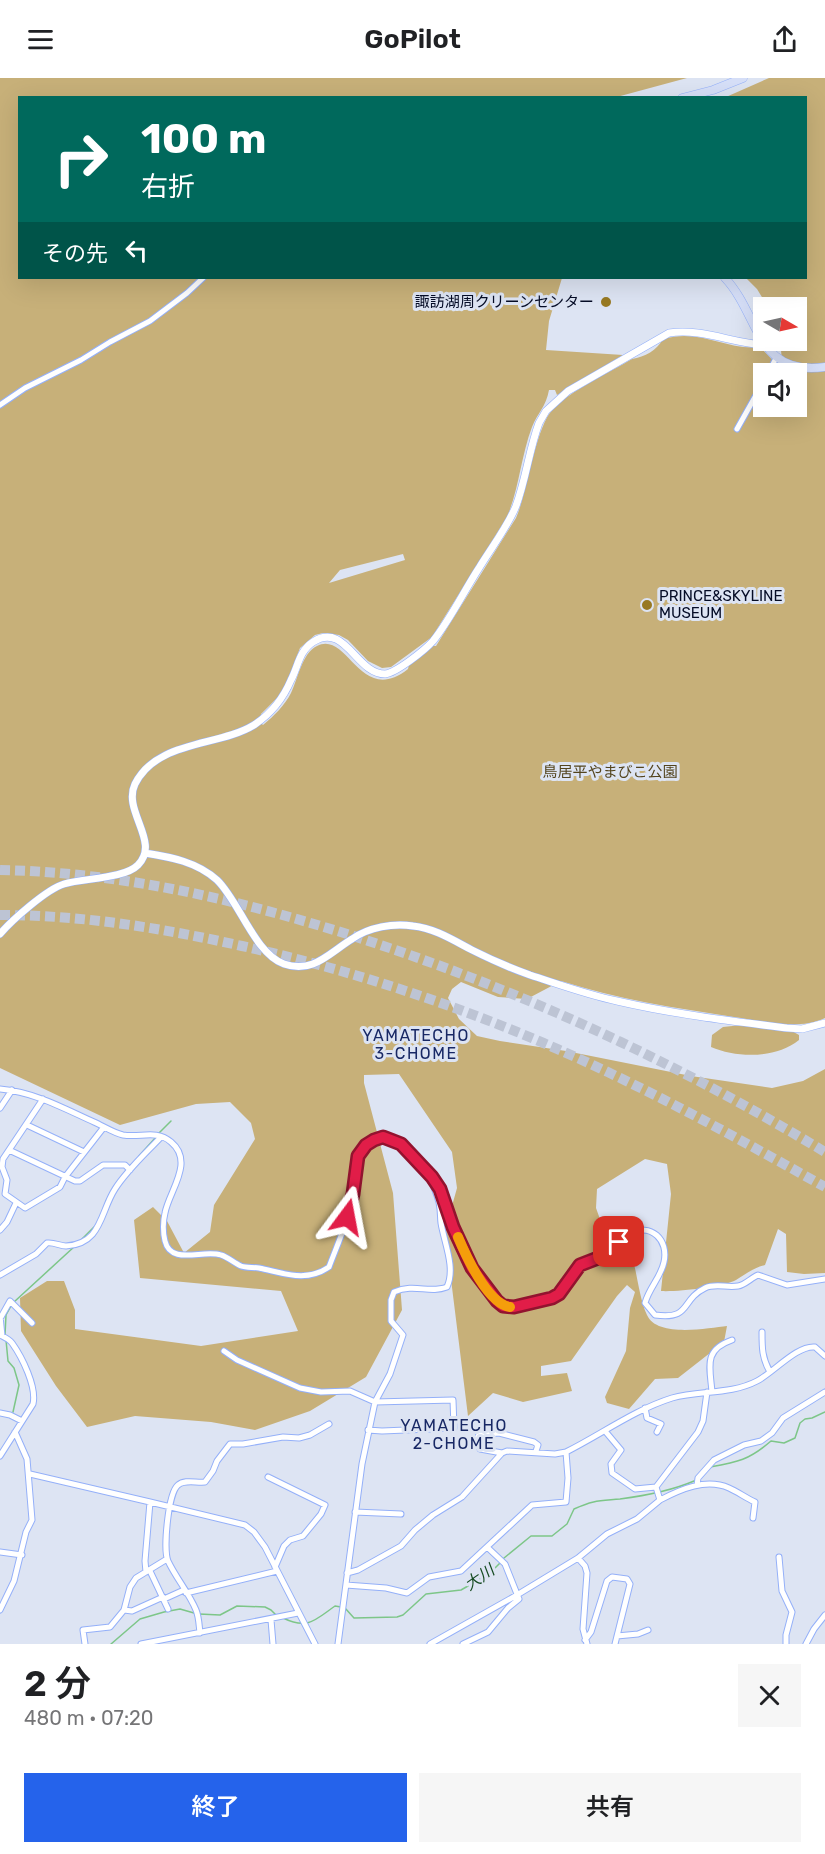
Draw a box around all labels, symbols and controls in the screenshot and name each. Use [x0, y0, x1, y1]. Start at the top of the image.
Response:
icon: menu [24, 23, 57, 56]
text: GoPilot [364, 23, 461, 55]
icon: share [768, 23, 801, 56]
text: 100 m [141, 114, 266, 164]
icon: right [42, 120, 120, 198]
text: 右折 [141, 171, 195, 203]
icon: left [120, 234, 153, 267]
text: その先 [42, 240, 108, 267]
place label: 諏訪湖周クリーンセンター [415, 293, 594, 311]
marker: 諏訪湖周クリーンセンター [599, 295, 613, 309]
north arrow [753, 297, 807, 351]
map controls [753, 297, 807, 417]
button: sound [753, 363, 807, 417]
place label: PRINCE&SKYLINE MUSEUM [659, 587, 783, 622]
marker: PRINCE&SKYLINE MUSEUM [640, 598, 654, 612]
park label: 鳥居平やまびこ公園 [542, 763, 678, 781]
district label: YAMATECHO 3-CHOME [362, 1026, 470, 1063]
position arrow [315, 1185, 379, 1249]
pin [593, 1216, 644, 1267]
icon: arrive [602, 1225, 635, 1258]
district label: YAMATECHO 2-CHOME [400, 1416, 508, 1453]
water label: 大川 [461, 1559, 499, 1594]
text: 2 分 [24, 1662, 91, 1705]
button: close [738, 1664, 801, 1727]
text: 480 m · 07:20 [24, 1706, 153, 1730]
button: 終了 [24, 1773, 407, 1842]
button: 共有 [419, 1773, 801, 1842]

